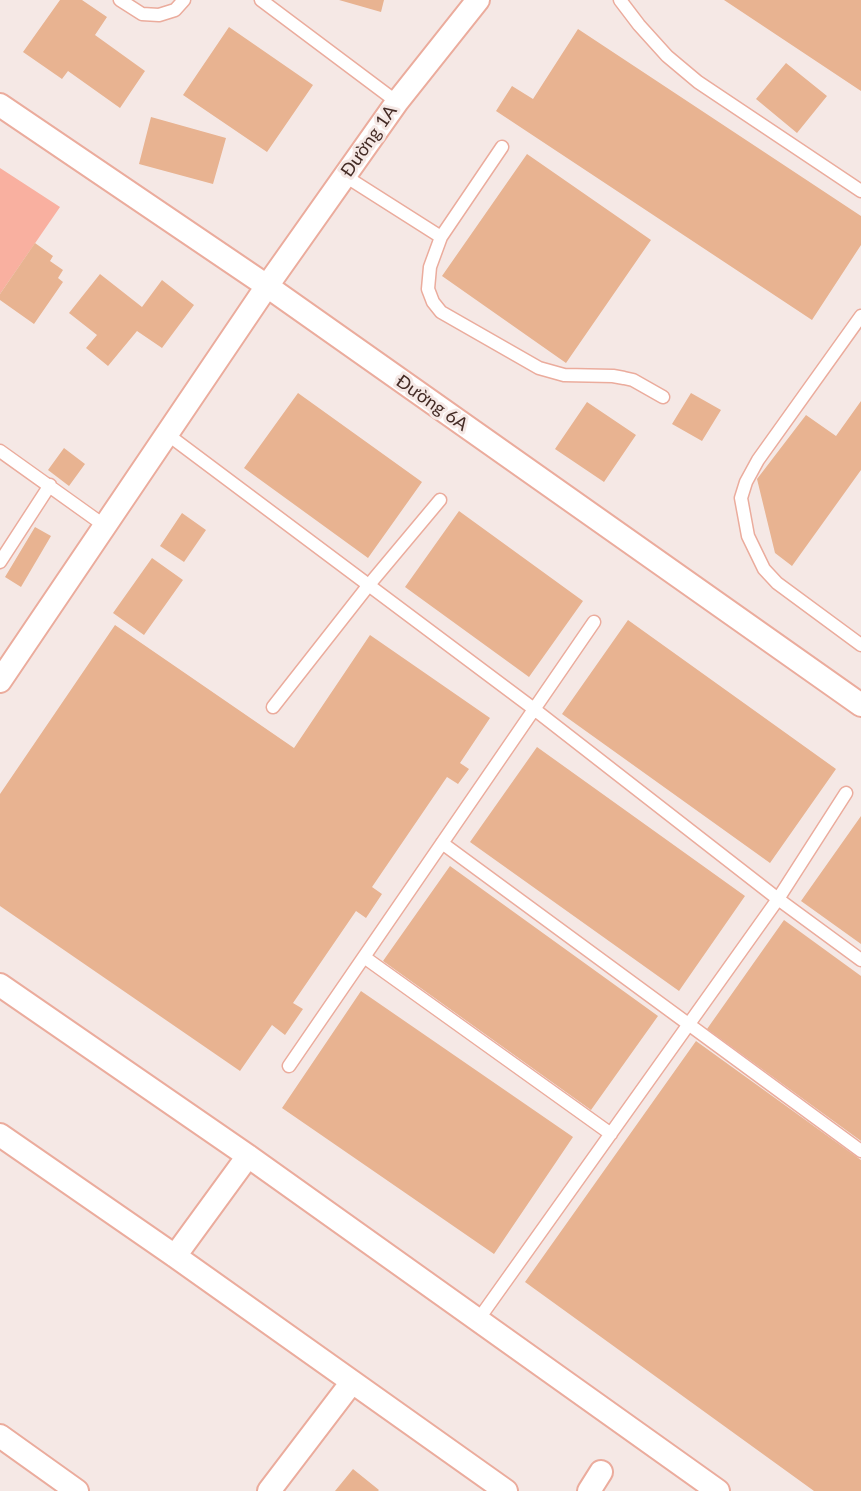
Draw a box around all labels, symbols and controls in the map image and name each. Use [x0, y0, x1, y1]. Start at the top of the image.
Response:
street label: Đường 1A [336, 101, 402, 181]
street label: Đường 6A [392, 370, 472, 436]

